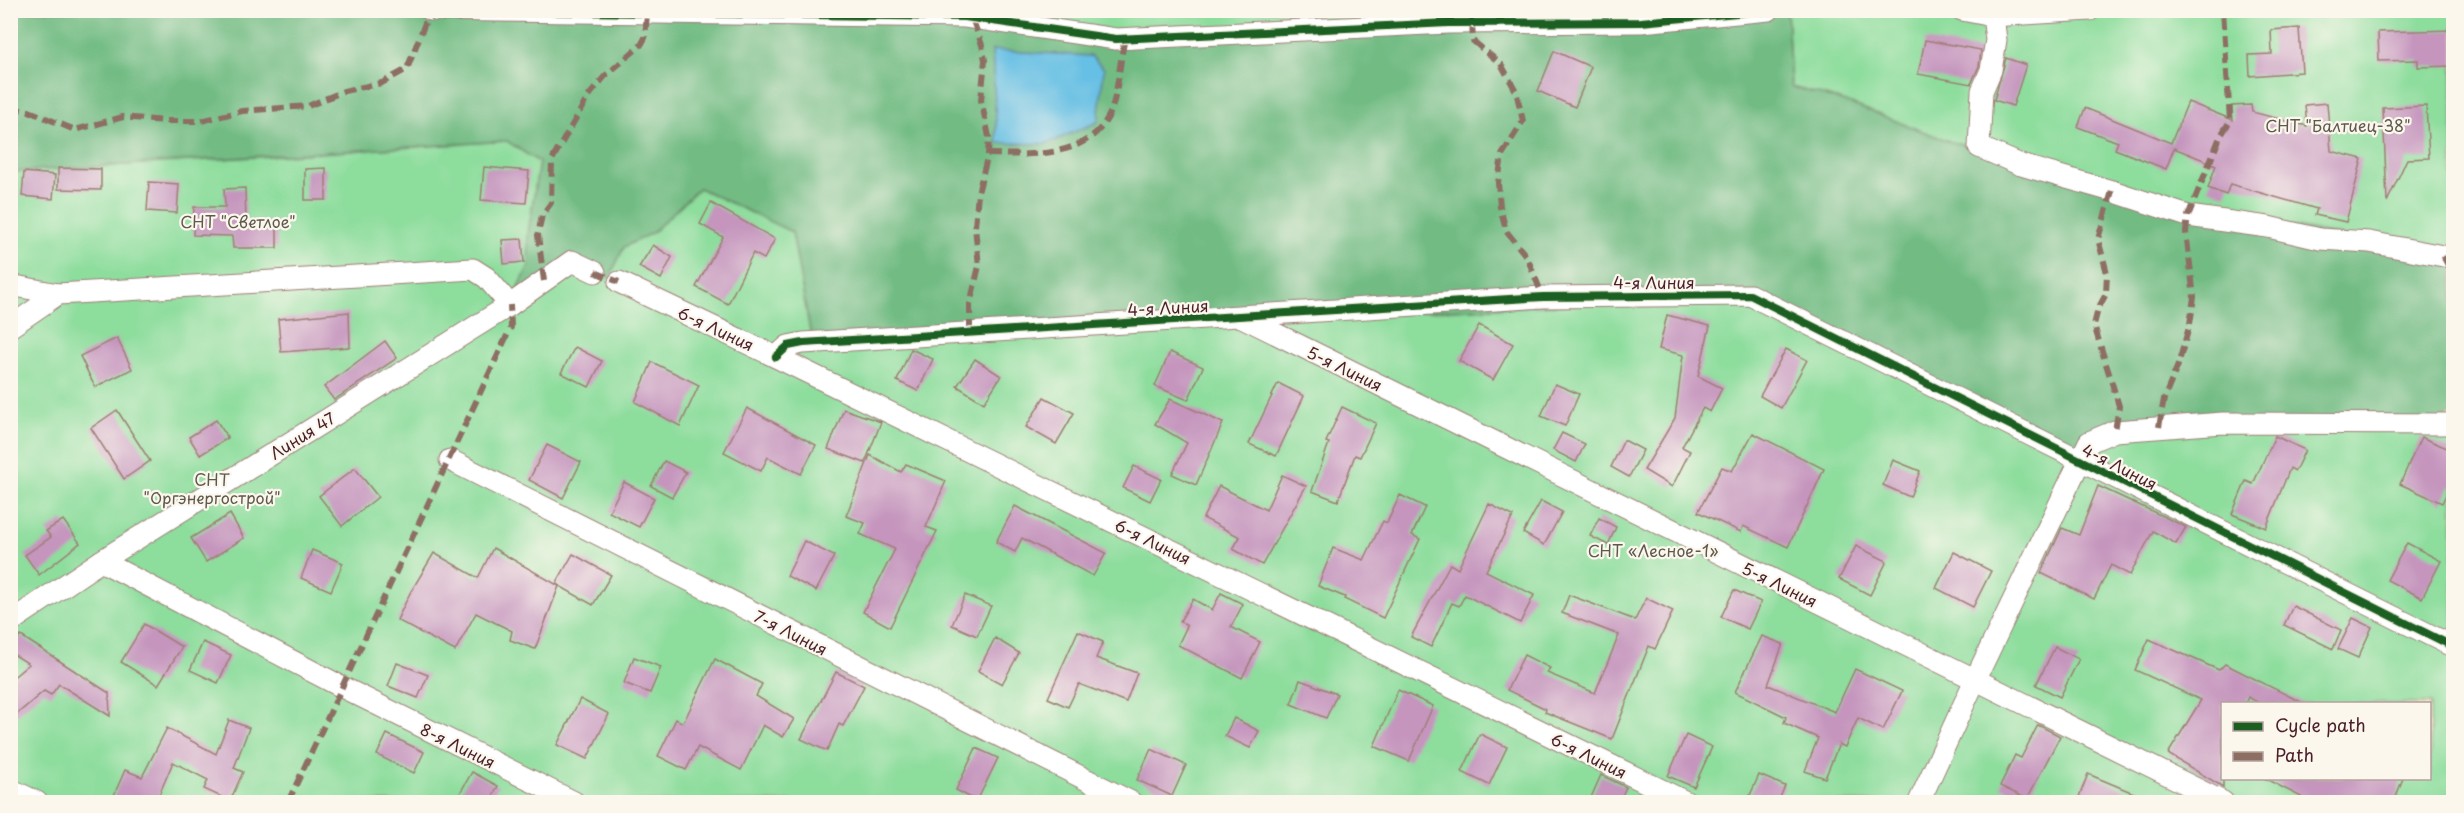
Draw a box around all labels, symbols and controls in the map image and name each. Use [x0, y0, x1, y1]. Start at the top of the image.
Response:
park label: СНТ "Балтиец-38" [2265, 113, 2411, 137]
park label: СНТ "Светлое" [180, 209, 296, 233]
street label: 4-я Линия [1613, 270, 1695, 294]
street label: 4-я Линия [1127, 293, 1209, 321]
street label: 6-я Линия [674, 300, 758, 356]
street label: 5-я Линия [1303, 339, 1387, 397]
street label: Линия 47 [265, 405, 340, 465]
street label: 4-я Линия [2078, 437, 2162, 495]
park label: СНТ "Оргэнергострой" [143, 467, 281, 509]
street label: 6-я Линия [1111, 512, 1195, 570]
park label: СНТ «Лесное-1» [1588, 538, 1718, 562]
street label: 5-я Линия [1738, 555, 1822, 613]
street label: 7-я Линия [750, 603, 832, 661]
legend [2221, 702, 2431, 780]
text: Cycle path [2275, 711, 2366, 738]
street label: 8-я Линия [416, 717, 500, 773]
street label: 6-я Линия [1547, 726, 1631, 784]
text: Path [2275, 741, 2314, 768]

